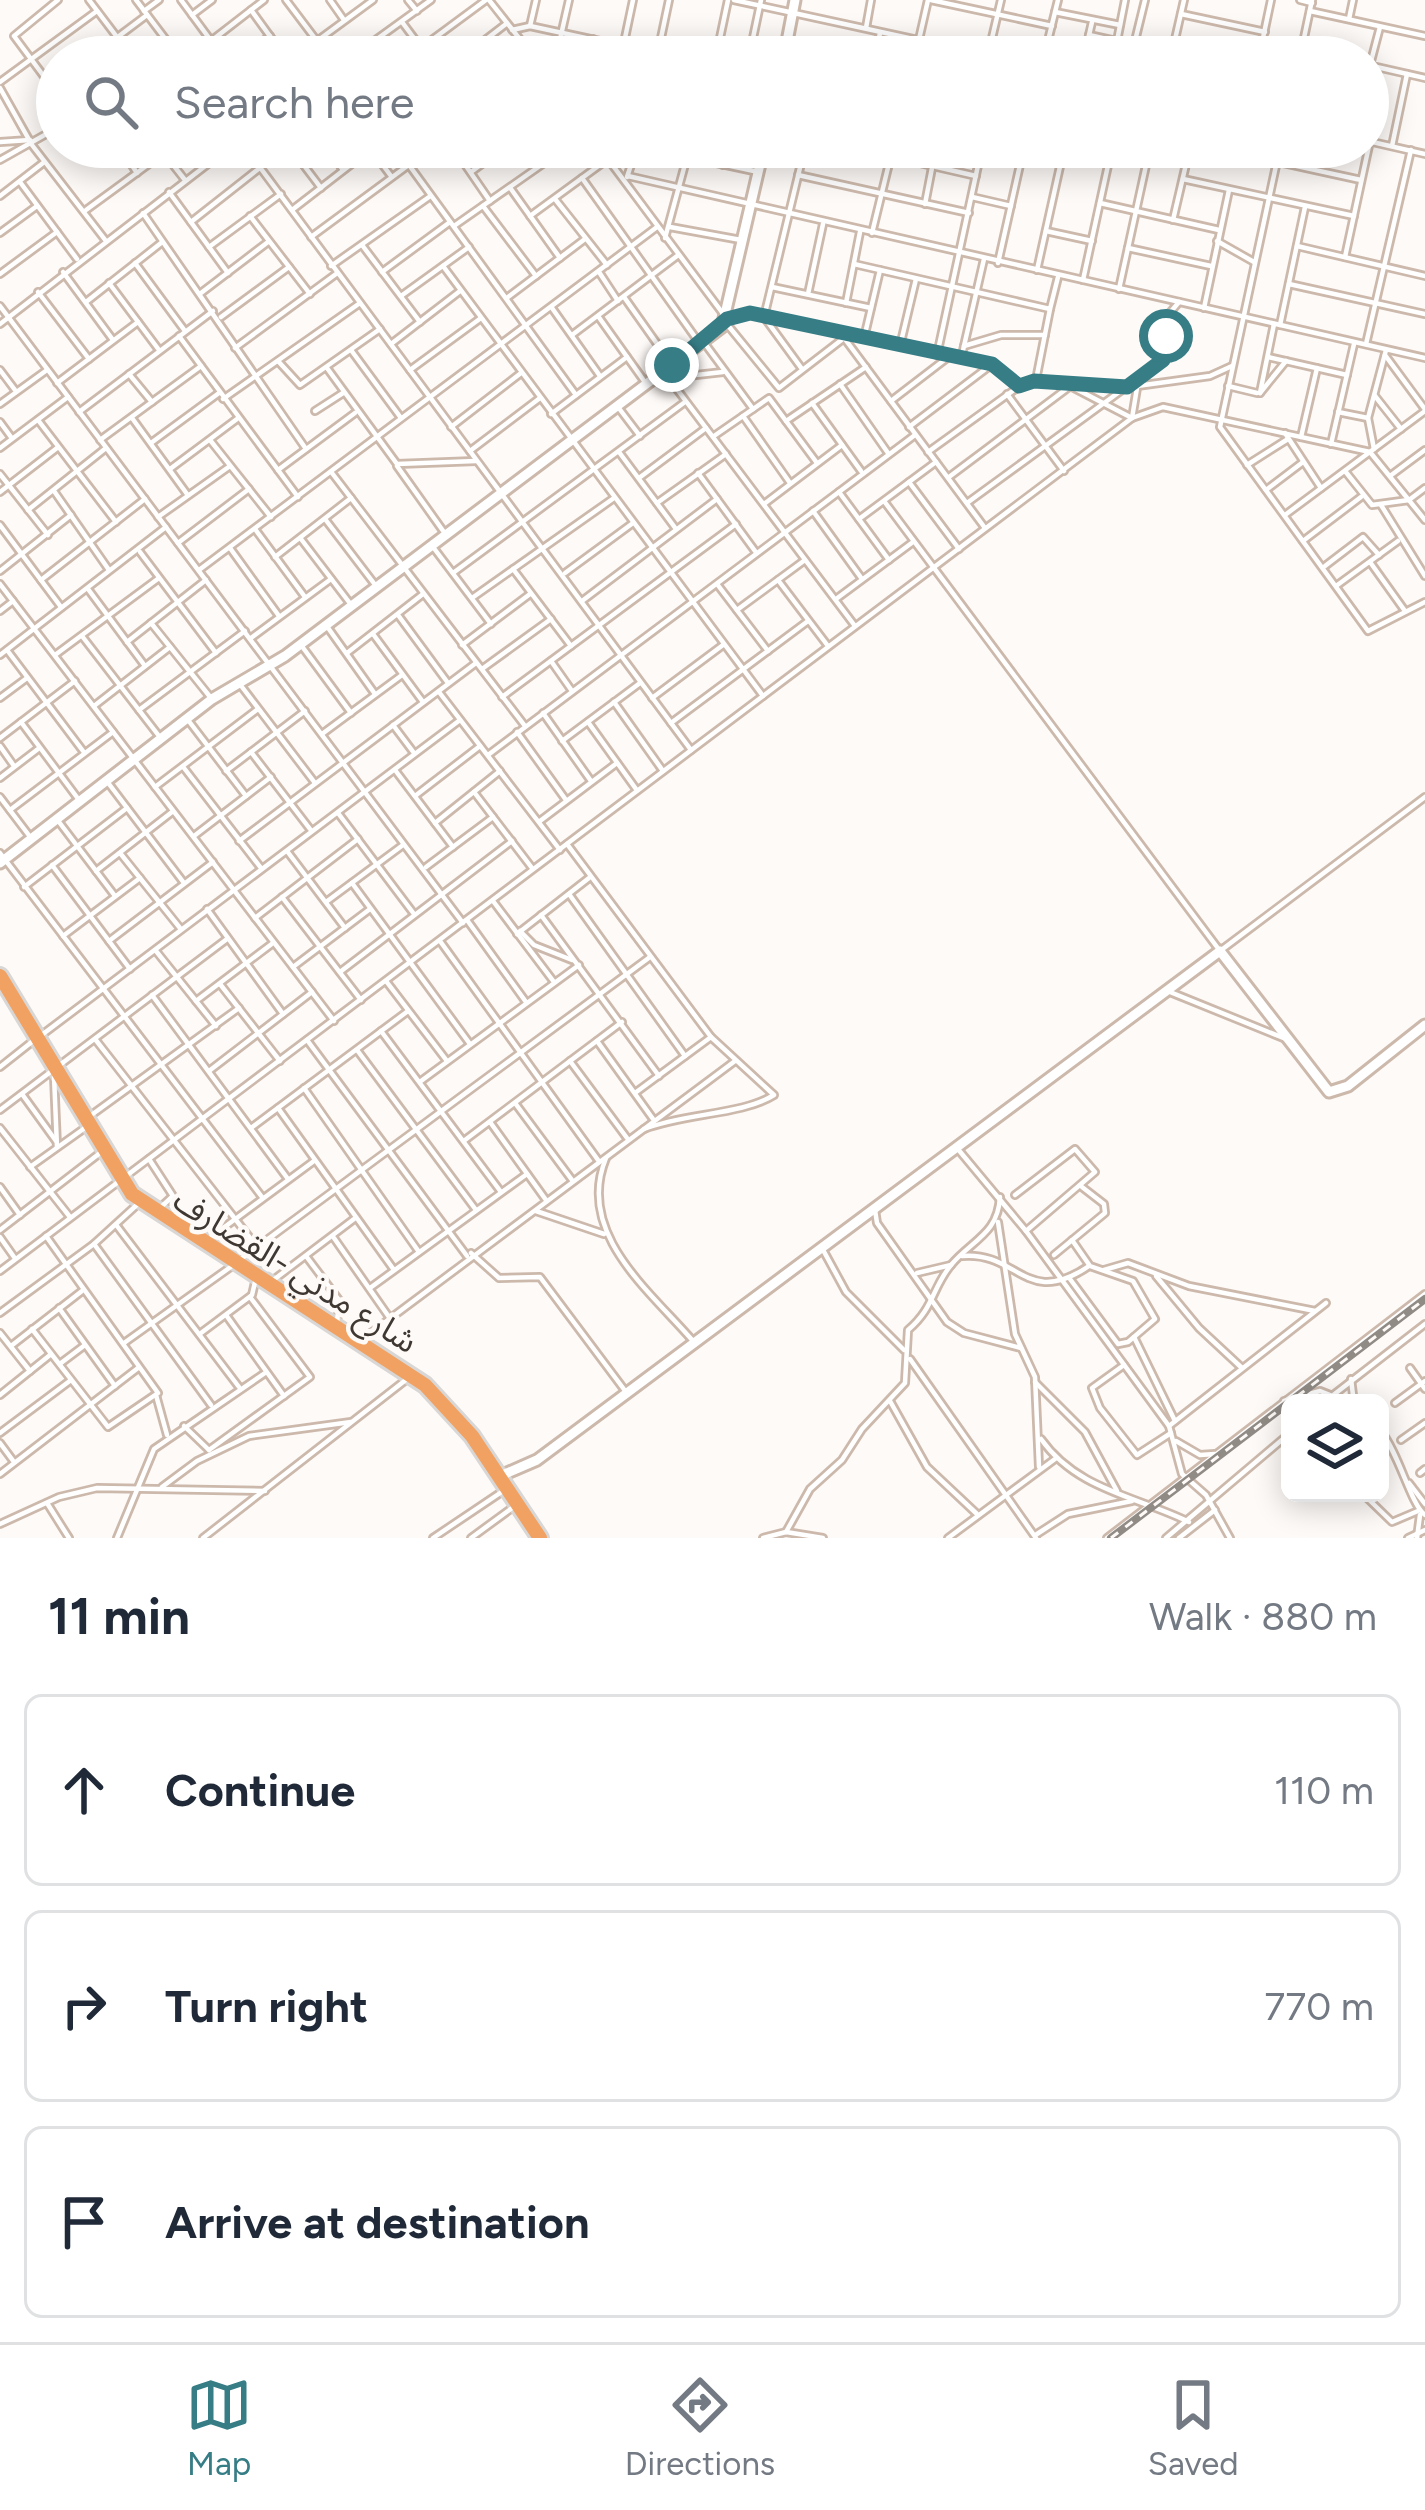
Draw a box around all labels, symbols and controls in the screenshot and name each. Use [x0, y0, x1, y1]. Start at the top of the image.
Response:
search box [36, 36, 1389, 168]
icon: search [78, 69, 144, 135]
text: Search here [174, 75, 414, 129]
route start [1139, 309, 1193, 363]
route end [645, 338, 699, 392]
street label: شارع مدني -القضارف [164, 1180, 425, 1366]
map controls [1281, 1394, 1389, 1502]
button: layers [1281, 1394, 1389, 1502]
text: 11 min [48, 1586, 190, 1647]
text: Walk · 880 m [1149, 1593, 1377, 1640]
icon: ahead [51, 1757, 117, 1823]
text: Continue [165, 1763, 355, 1817]
text: 110 m [1274, 1767, 1374, 1814]
icon: right [51, 1973, 117, 2039]
text: Turn right [165, 1979, 368, 2033]
text: 770 m [1264, 1983, 1374, 2030]
icon: arrive [51, 2189, 117, 2255]
text: Arrive at destination [165, 2195, 589, 2249]
tab: Map [186, 2372, 252, 2483]
tab: Directions [625, 2372, 775, 2483]
tab: Saved [1148, 2372, 1239, 2483]

